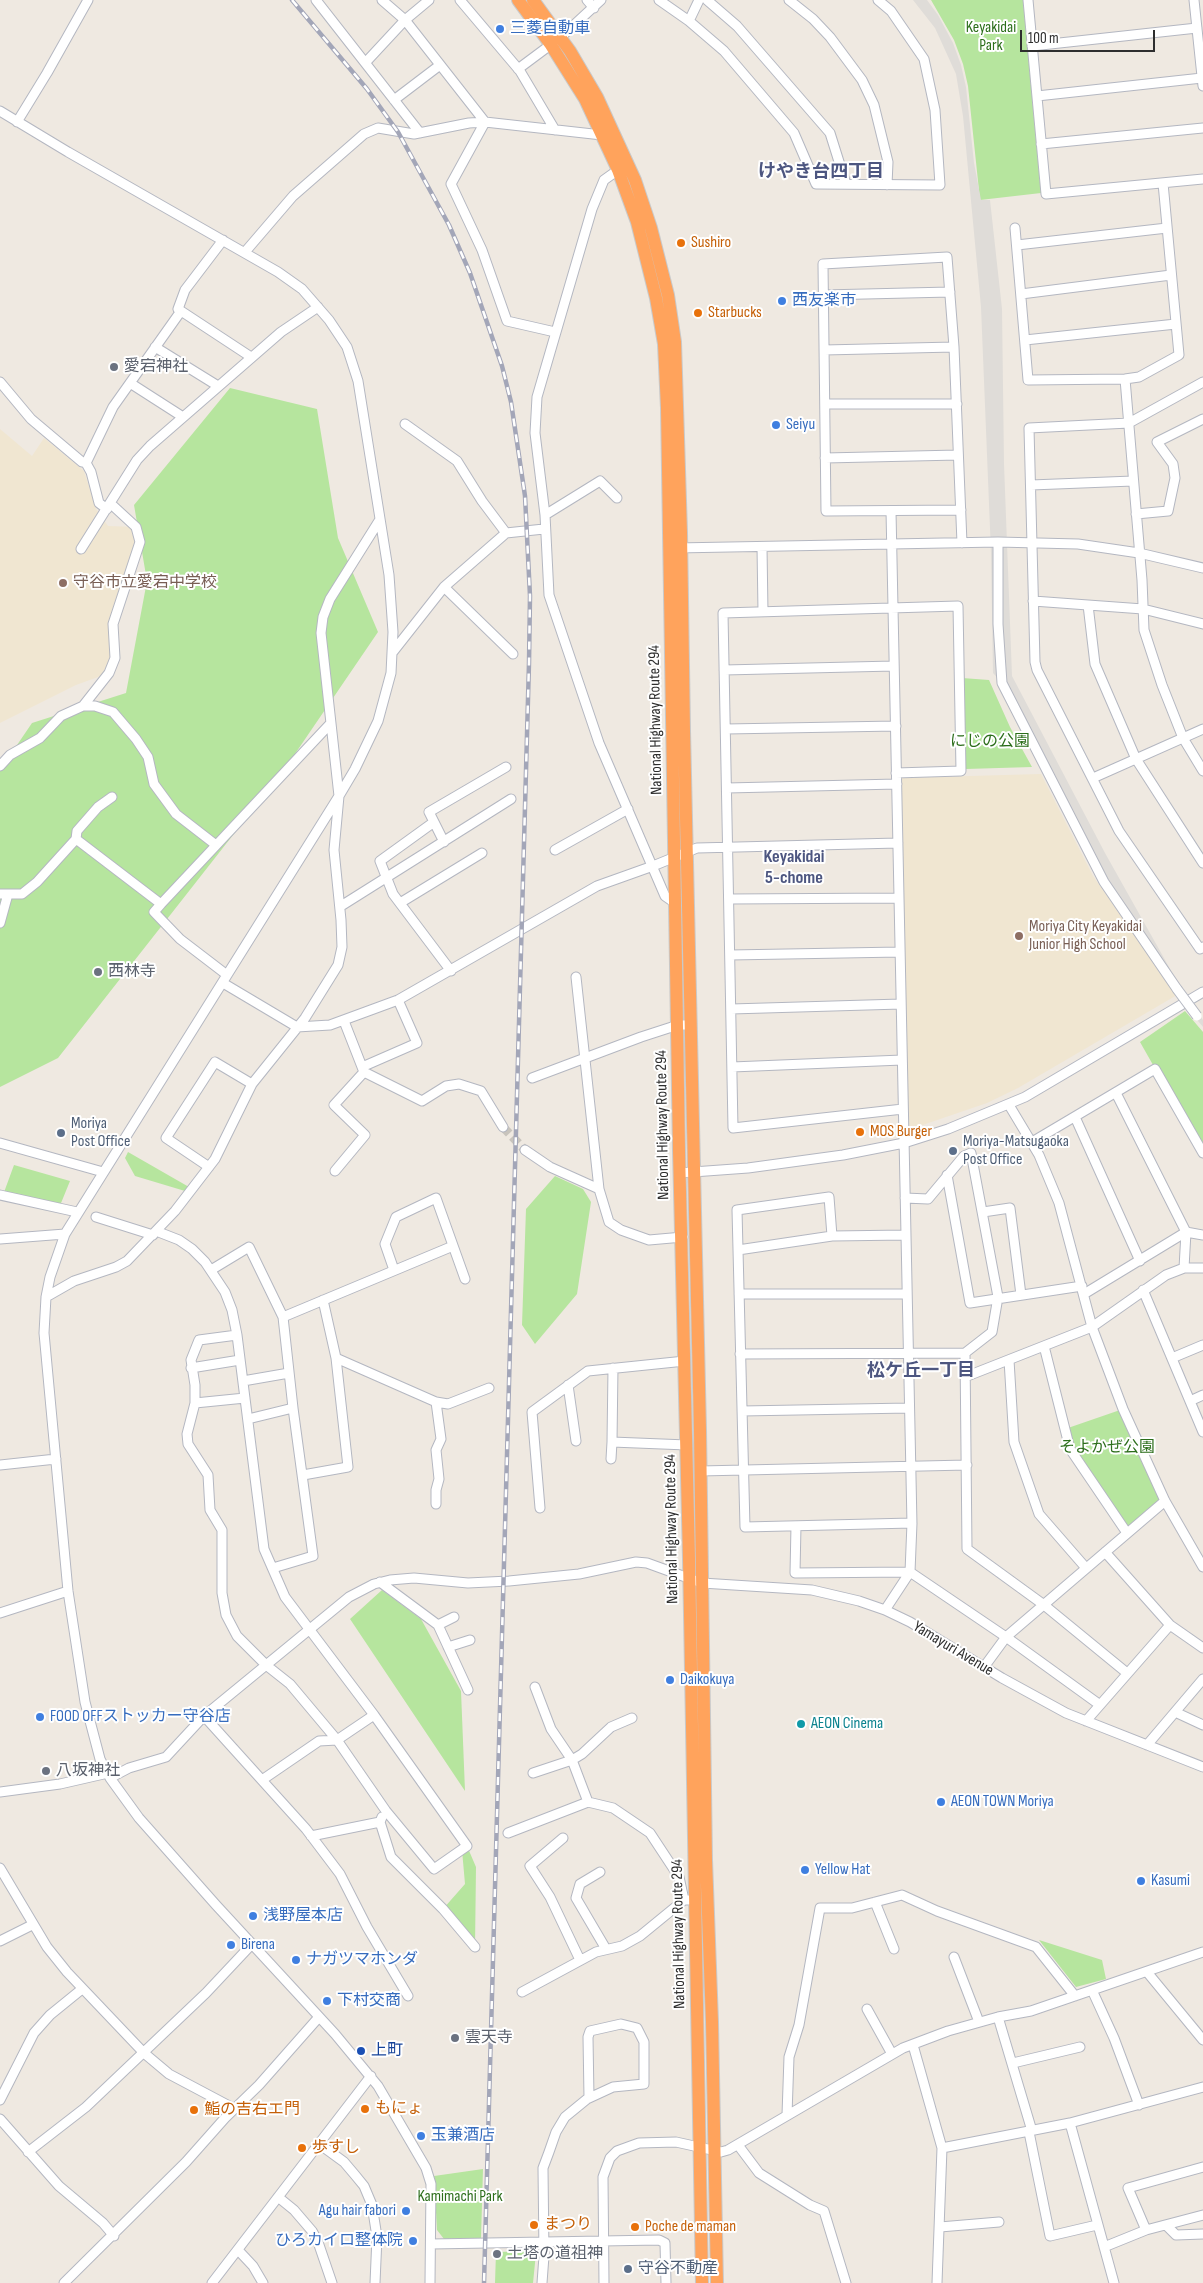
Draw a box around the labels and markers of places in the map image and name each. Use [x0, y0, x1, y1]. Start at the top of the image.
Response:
place label: 三菱自動車 [510, 19, 590, 39]
marker: 三菱自動車 [494, 23, 506, 35]
place label: Sushiro [691, 233, 731, 253]
marker: Sushiro [675, 237, 687, 249]
place label: 西友楽市 [792, 291, 856, 311]
marker: 西友楽市 [776, 295, 788, 307]
place label: Starbucks [708, 303, 762, 323]
marker: Starbucks [692, 307, 704, 319]
place label: 愛宕神社 [124, 357, 188, 377]
marker: 愛宕神社 [108, 361, 120, 373]
place label: Seiyu [786, 415, 815, 435]
marker: Seiyu [770, 419, 782, 431]
place label: 守谷市立愛宕中学校 [73, 573, 217, 593]
marker: 守谷市立愛宕中学校 [57, 577, 69, 589]
place label: Moriya City Keyakidai Junior High School [1029, 917, 1142, 955]
marker: Moriya City Keyakidai Junior High School [1013, 930, 1025, 942]
place label: 西林寺 [108, 962, 156, 982]
marker: 西林寺 [92, 966, 104, 978]
place label: Moriya Post Office [71, 1114, 130, 1152]
place label: MOS Burger [870, 1122, 932, 1142]
marker: MOS Burger [854, 1126, 866, 1138]
marker: Moriya Post Office [55, 1127, 67, 1139]
place label: Moriya-Matsugaoka Post Office [963, 1132, 1069, 1170]
marker: Moriya-Matsugaoka Post Office [947, 1145, 959, 1157]
place label: Daikokuya [680, 1670, 734, 1690]
marker: Daikokuya [664, 1674, 676, 1686]
place label: FOOD OFFストッカー守谷店 [50, 1707, 231, 1727]
marker: FOOD OFFストッカー守谷店 [34, 1711, 46, 1723]
place label: AEON Cinema [811, 1714, 883, 1734]
marker: AEON Cinema [795, 1718, 807, 1730]
place label: 八坂神社 [56, 1761, 120, 1781]
marker: 八坂神社 [40, 1765, 52, 1777]
place label: AEON TOWN Moriya [951, 1792, 1054, 1812]
marker: AEON TOWN Moriya [935, 1796, 947, 1808]
place label: Yellow Hat [815, 1860, 871, 1880]
marker: Yellow Hat [799, 1864, 811, 1876]
place label: Kasumi [1151, 1871, 1190, 1891]
marker: Kasumi [1135, 1875, 1147, 1887]
place label: 浅野屋本店 [263, 1906, 343, 1926]
marker: 浅野屋本店 [247, 1910, 259, 1922]
place label: Birena [241, 1935, 275, 1955]
marker: Birena [225, 1939, 237, 1951]
place label: ナガツマホンダ [306, 1950, 418, 1970]
marker: ナガツマホンダ [290, 1954, 302, 1966]
place label: 下村交商 [337, 1991, 401, 2011]
marker: 下村交商 [321, 1995, 333, 2007]
place label: 雲天寺 [465, 2028, 513, 2048]
marker: 雲天寺 [449, 2032, 461, 2044]
place label: 上町 [371, 2041, 403, 2061]
marker: 上町 [355, 2045, 367, 2057]
place label: もにょ [375, 2099, 423, 2119]
place label: 鮨の吉右エ門 [204, 2100, 300, 2120]
marker: もにょ [359, 2103, 371, 2115]
marker: 鮨の吉右エ門 [188, 2104, 200, 2116]
place label: 玉兼酒店 [431, 2126, 495, 2146]
marker: 玉兼酒店 [415, 2130, 427, 2142]
place label: 歩すし [312, 2138, 360, 2158]
marker: 歩すし [296, 2142, 308, 2154]
place label: Agu hair fabori [319, 2201, 396, 2221]
marker: Agu hair fabori [400, 2205, 412, 2217]
place label: まつり [544, 2215, 592, 2235]
place label: Poche de maman [645, 2217, 736, 2237]
marker: まつり [528, 2219, 540, 2231]
marker: Poche de maman [629, 2221, 641, 2233]
place label: ひろカイロ整体院 [275, 2231, 403, 2251]
marker: ひろカイロ整体院 [407, 2235, 419, 2247]
place label: 土塔の道祖神 [507, 2244, 603, 2264]
marker: 土塔の道祖神 [491, 2248, 503, 2260]
place label: 守谷不動産 [638, 2259, 718, 2279]
marker: 守谷不動産 [622, 2263, 634, 2275]

